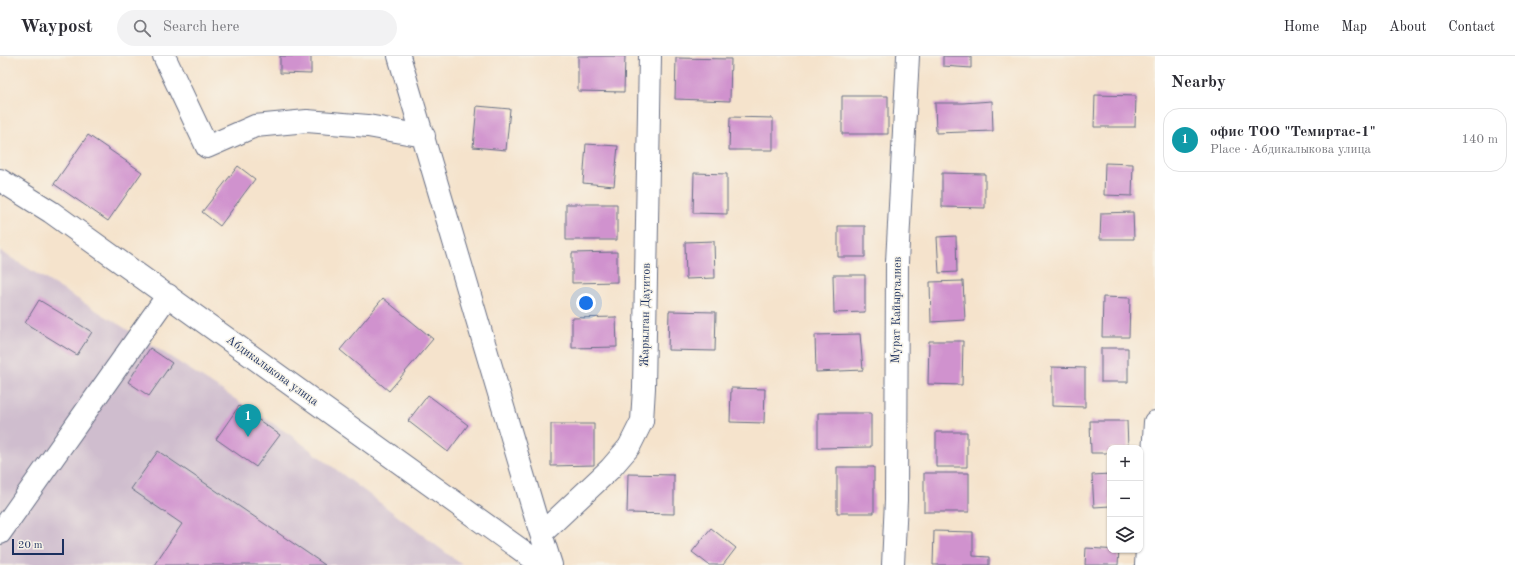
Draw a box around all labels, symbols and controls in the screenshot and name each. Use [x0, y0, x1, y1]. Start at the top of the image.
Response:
search box [117, 10, 397, 46]
icon: search [131, 17, 153, 39]
text: Waypost [20, 18, 93, 37]
text: Search here [163, 20, 239, 35]
text: Home [1284, 20, 1319, 34]
text: Map [1341, 20, 1367, 34]
text: About [1389, 20, 1426, 34]
text: Contact [1448, 20, 1495, 34]
text: Nearby [1171, 74, 1226, 91]
text: офис ТОО "Темиртас-1" [1210, 125, 1376, 140]
text: 1 [1181, 133, 1189, 146]
text: 140 m [1461, 133, 1498, 146]
text: Place · Абдикалыкова улица [1210, 143, 1371, 156]
street label: Мурат Кайыргалиев [890, 256, 904, 363]
street label: Жарылган Дауитов [639, 263, 653, 367]
your location [576, 293, 596, 313]
street label: Абдикалыкова улица [224, 334, 320, 408]
pin: 1 [235, 404, 261, 437]
map controls [1107, 445, 1143, 553]
button: + [1107, 445, 1143, 481]
button: − [1107, 481, 1143, 517]
button: layers [1107, 517, 1143, 553]
scale bar [12, 537, 64, 556]
text: 20 m [18, 540, 43, 551]

